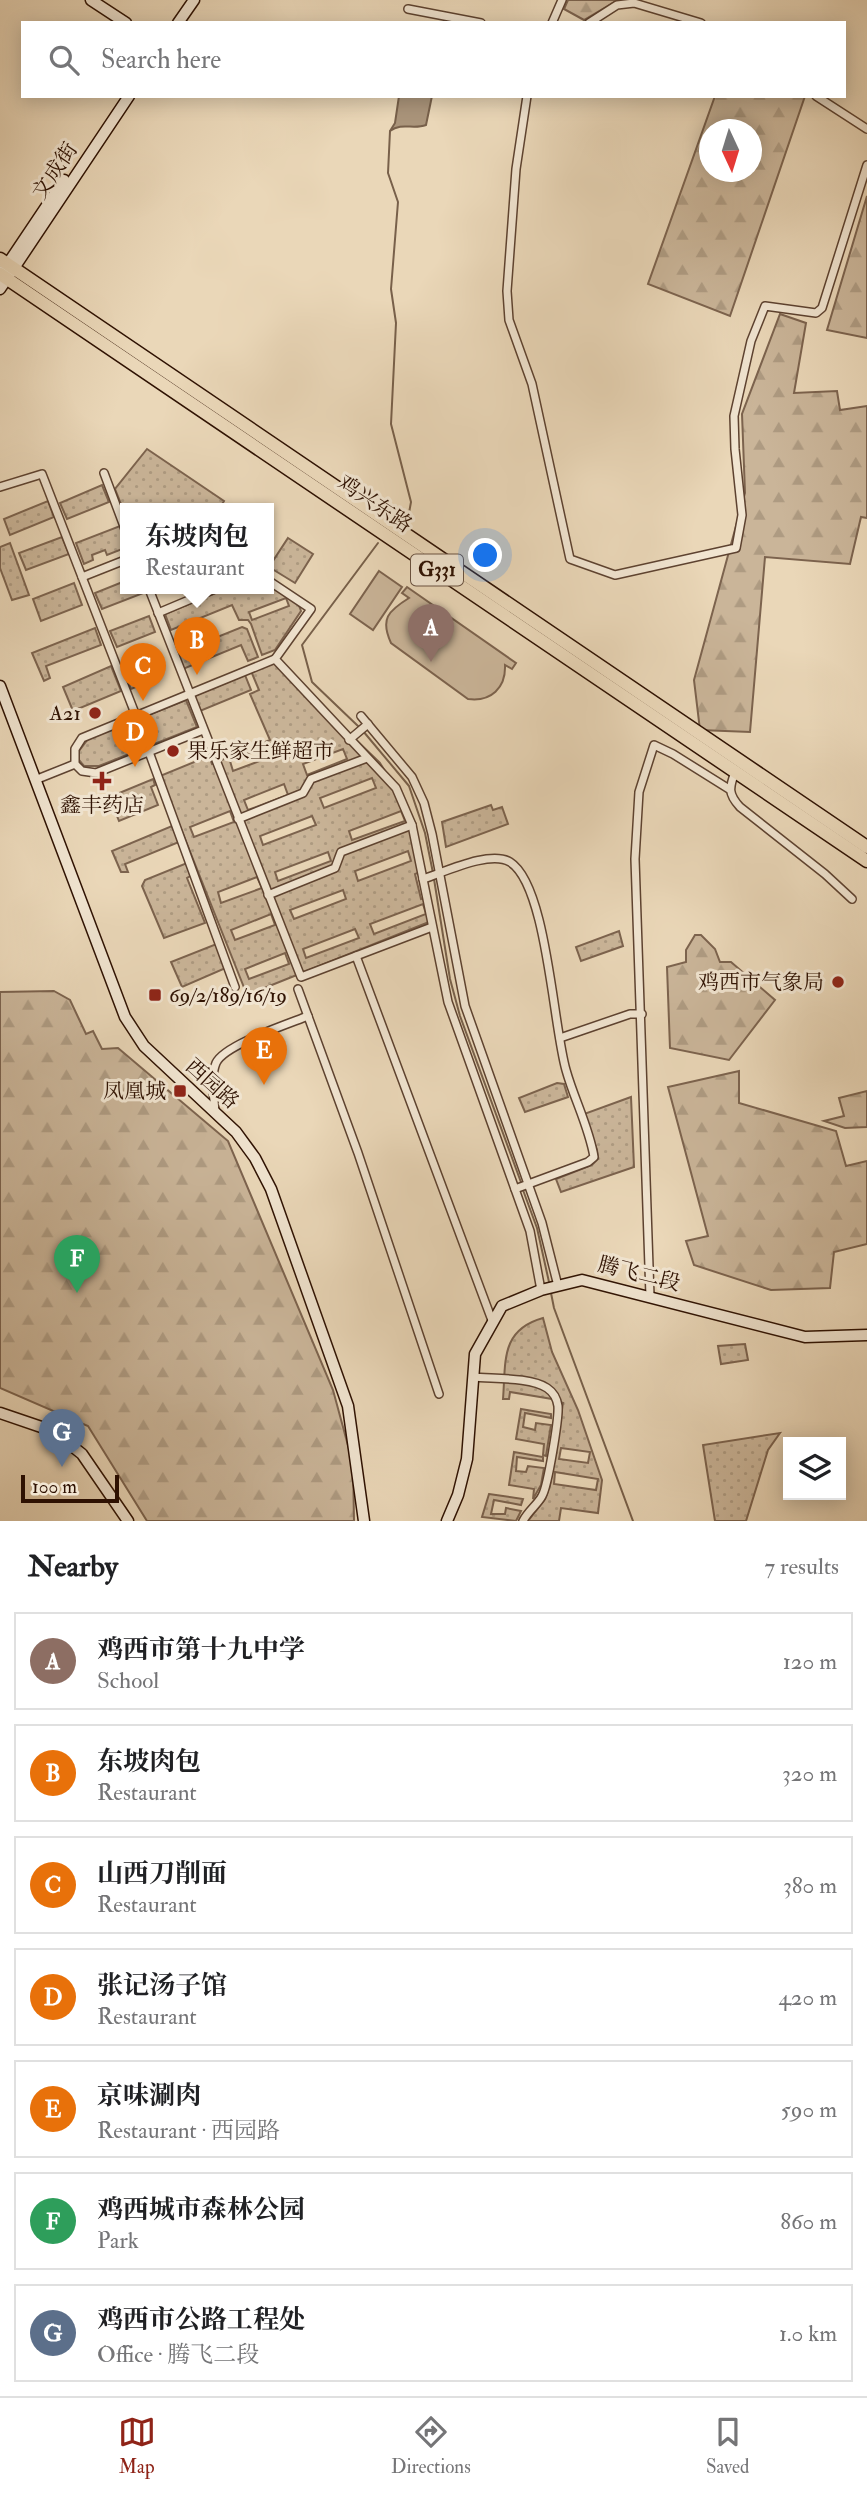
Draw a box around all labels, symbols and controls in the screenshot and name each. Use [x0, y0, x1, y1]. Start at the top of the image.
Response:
search box [21, 21, 846, 98]
icon: search [45, 41, 83, 79]
text: Search here [101, 44, 221, 76]
north arrow [699, 119, 762, 182]
street label: 文成街 [26, 137, 84, 205]
street label: 鸡兴东路 [333, 469, 417, 539]
popup [120, 503, 274, 594]
text: 东坡肉包 [145, 521, 249, 553]
your location [468, 538, 502, 572]
text: Restaurant [145, 553, 245, 582]
road number: G331 [411, 554, 463, 586]
pin: A [408, 604, 454, 662]
pin: B [174, 617, 220, 675]
pin: C [120, 643, 166, 701]
place label: A21 [49, 700, 81, 727]
marker: A21 [87, 705, 103, 721]
pin: D [112, 709, 158, 767]
place label: 果乐家生鲜超市 [187, 738, 334, 765]
marker: 果乐家生鲜超市 [165, 743, 181, 759]
marker: 鑫丰药店 [94, 773, 110, 789]
place label: 鑫丰药店 [60, 792, 144, 819]
place label: 鸡西市气象局 [698, 969, 824, 996]
marker: 鸡西市气象局 [830, 974, 846, 990]
place label: 69/2/189/16/19 [169, 982, 287, 1009]
marker: 69/2/189/16/19 [147, 987, 163, 1003]
pin: E [241, 1027, 287, 1085]
street label: 西园路 [180, 1053, 244, 1115]
place label: 凤凰城 [103, 1078, 166, 1105]
marker: 凤凰城 [172, 1083, 188, 1099]
pin: F [54, 1235, 100, 1293]
street label: 腾飞二段 [595, 1251, 683, 1297]
pin: G [39, 1409, 85, 1467]
map controls [783, 1437, 846, 1500]
button: layers [783, 1437, 846, 1500]
scale bar [21, 1472, 119, 1504]
text: 100 m [32, 1475, 77, 1499]
text: Nearby [28, 1548, 118, 1585]
text: 7 results [765, 1552, 839, 1581]
text: 鸡西市第十九中学 [97, 1634, 305, 1666]
text: A [46, 1647, 60, 1676]
text: 120 m [783, 1647, 837, 1676]
text: School [97, 1666, 159, 1695]
text: 东坡肉包 [97, 1746, 201, 1778]
text: B [45, 1759, 61, 1788]
text: 320 m [782, 1759, 837, 1788]
text: Restaurant [97, 1778, 197, 1807]
text: 山西刀削面 [97, 1858, 227, 1890]
text: C [45, 1871, 61, 1900]
text: 380 m [783, 1871, 837, 1900]
text: Restaurant [97, 1890, 197, 1919]
text: 张记汤子馆 [97, 1970, 227, 2002]
text: D [44, 1983, 62, 2012]
text: 420 m [778, 1983, 837, 2012]
text: Restaurant [97, 2002, 197, 2031]
text: 京味涮肉 [97, 2080, 201, 2112]
text: E [45, 2095, 61, 2124]
text: 590 m [781, 2095, 837, 2124]
text: Restaurant · 西园路 [97, 2116, 280, 2145]
text: 鸡西城市森林公园 [97, 2194, 305, 2226]
text: F [46, 2207, 60, 2236]
text: 860 m [780, 2207, 837, 2236]
text: Park [97, 2226, 139, 2255]
text: 鸡西市公路工程处 [97, 2304, 305, 2336]
text: G [43, 2319, 63, 2348]
text: 1.0 km [779, 2319, 837, 2348]
text: Office · 腾飞二段 [97, 2340, 259, 2369]
tab: Map [118, 2413, 156, 2479]
tab: Directions [391, 2413, 471, 2479]
tab: Saved [706, 2413, 749, 2479]

